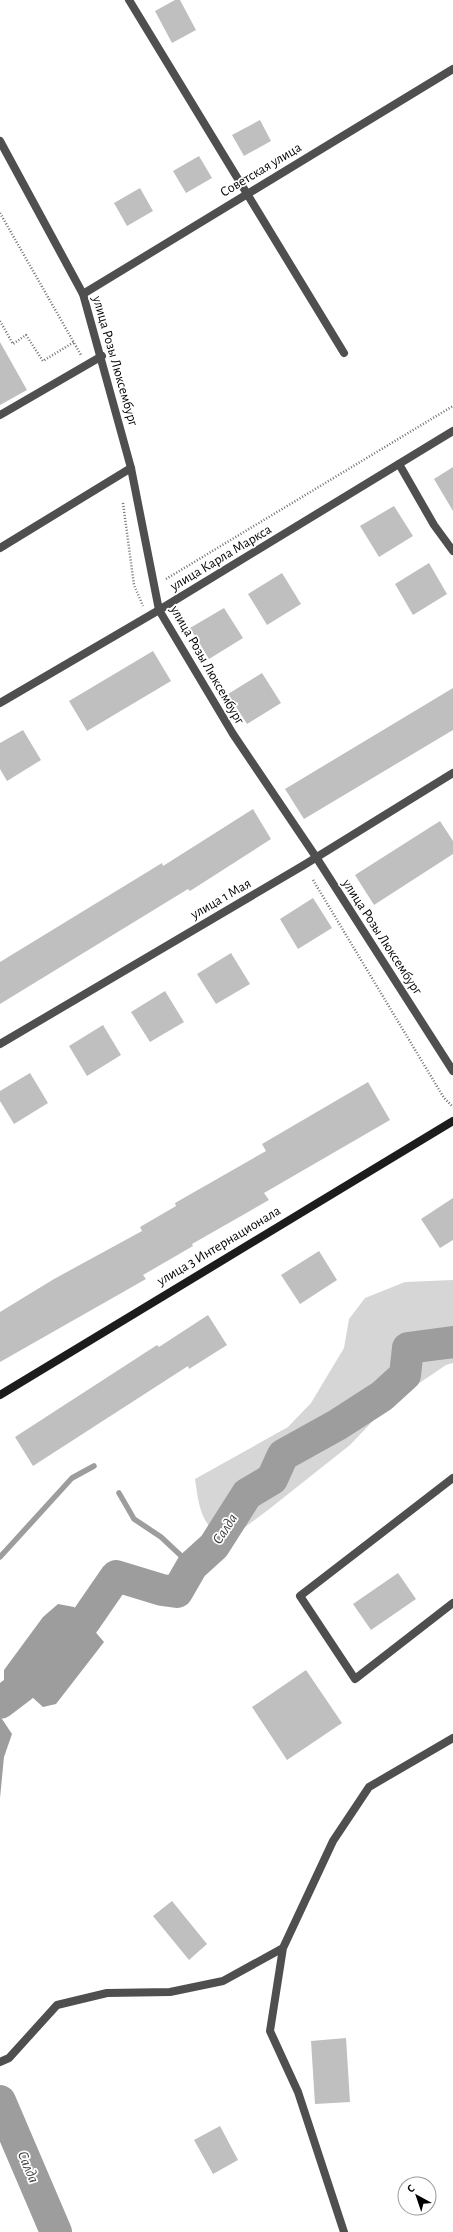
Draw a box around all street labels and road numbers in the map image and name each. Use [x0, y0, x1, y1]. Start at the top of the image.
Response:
street label: Советская улица [218, 140, 305, 200]
street label: улица Розы Люксембург [89, 293, 140, 428]
street label: улица Карла Маркса [167, 522, 274, 594]
street label: улица Розы Люксембург [167, 602, 247, 727]
street label: улица 1 Мая [188, 876, 253, 922]
street label: улица Розы Люксембург [339, 876, 425, 997]
street label: улица 3 Интернационала [154, 1203, 284, 1289]

